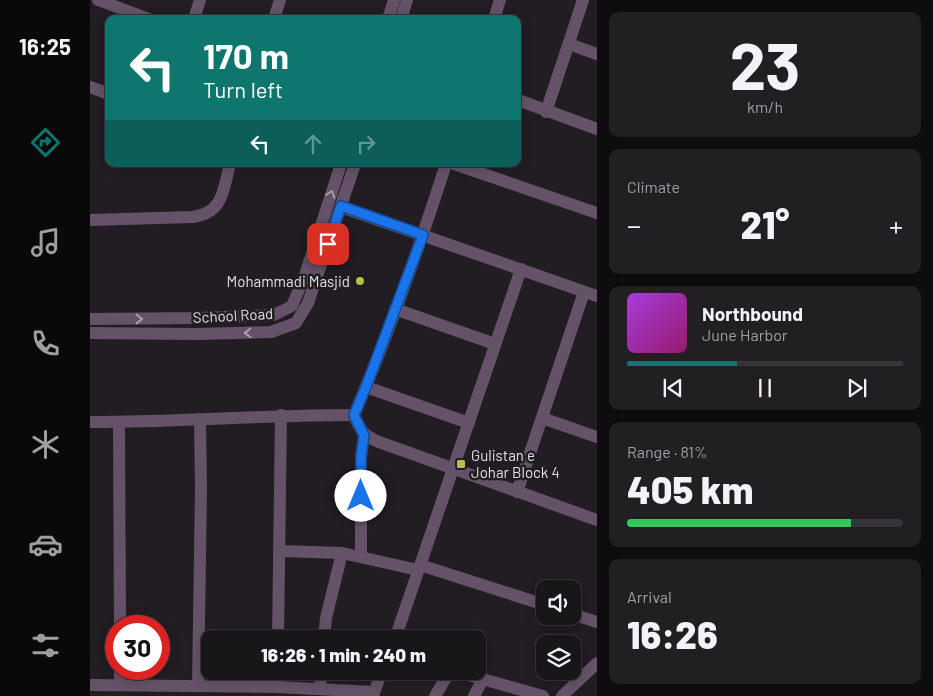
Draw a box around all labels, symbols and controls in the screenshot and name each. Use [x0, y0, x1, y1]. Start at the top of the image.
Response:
text: 23 [730, 25, 800, 103]
text: 16:25 [19, 33, 71, 59]
text: 170 m [203, 34, 289, 76]
icon: left [120, 35, 185, 100]
text: Turn left [203, 76, 283, 102]
text: km/h [747, 97, 783, 116]
icon: directions [28, 125, 63, 160]
icon: left [246, 130, 274, 158]
icon: ahead [299, 130, 327, 158]
icon: right [352, 130, 380, 158]
text: Climate [627, 177, 680, 196]
one-way arrow [326, 190, 336, 198]
text: 21° [740, 201, 790, 247]
text: − [627, 208, 641, 242]
text: + [889, 208, 903, 242]
pin [307, 223, 349, 265]
icon: music [28, 225, 63, 260]
icon: arrive [314, 230, 342, 258]
place label: Mohammadi Masjid [227, 272, 350, 290]
marker: Mohammadi Masjid [354, 275, 366, 287]
text: Northbound [702, 302, 803, 325]
street label: School Road [192, 304, 274, 326]
one-way arrow [135, 314, 143, 324]
text: June Harbor [702, 325, 788, 344]
icon: phone [28, 326, 63, 361]
one-way arrow [244, 327, 252, 338]
icon: previous [659, 374, 687, 402]
icon: pause [751, 374, 779, 402]
icon: next [843, 374, 871, 402]
icon: climate [28, 427, 63, 462]
text: Range · 81% [627, 442, 708, 461]
place label: Gulistan e Johar Block 4 [471, 446, 560, 481]
marker: Gulistan e Johar Block 4 [455, 458, 467, 470]
text: 405 km [627, 466, 753, 512]
position arrow [334, 469, 386, 521]
icon: car [28, 527, 63, 562]
map controls [536, 580, 581, 680]
button: sound [536, 580, 581, 625]
text: Arrival [627, 587, 672, 606]
text: 16:26 [627, 611, 718, 657]
speed limit sign: 30 [105, 615, 170, 680]
icon: filters [28, 628, 63, 663]
button: layers [536, 635, 581, 680]
text: 16:26 · 1 min · 240 m [261, 643, 426, 666]

